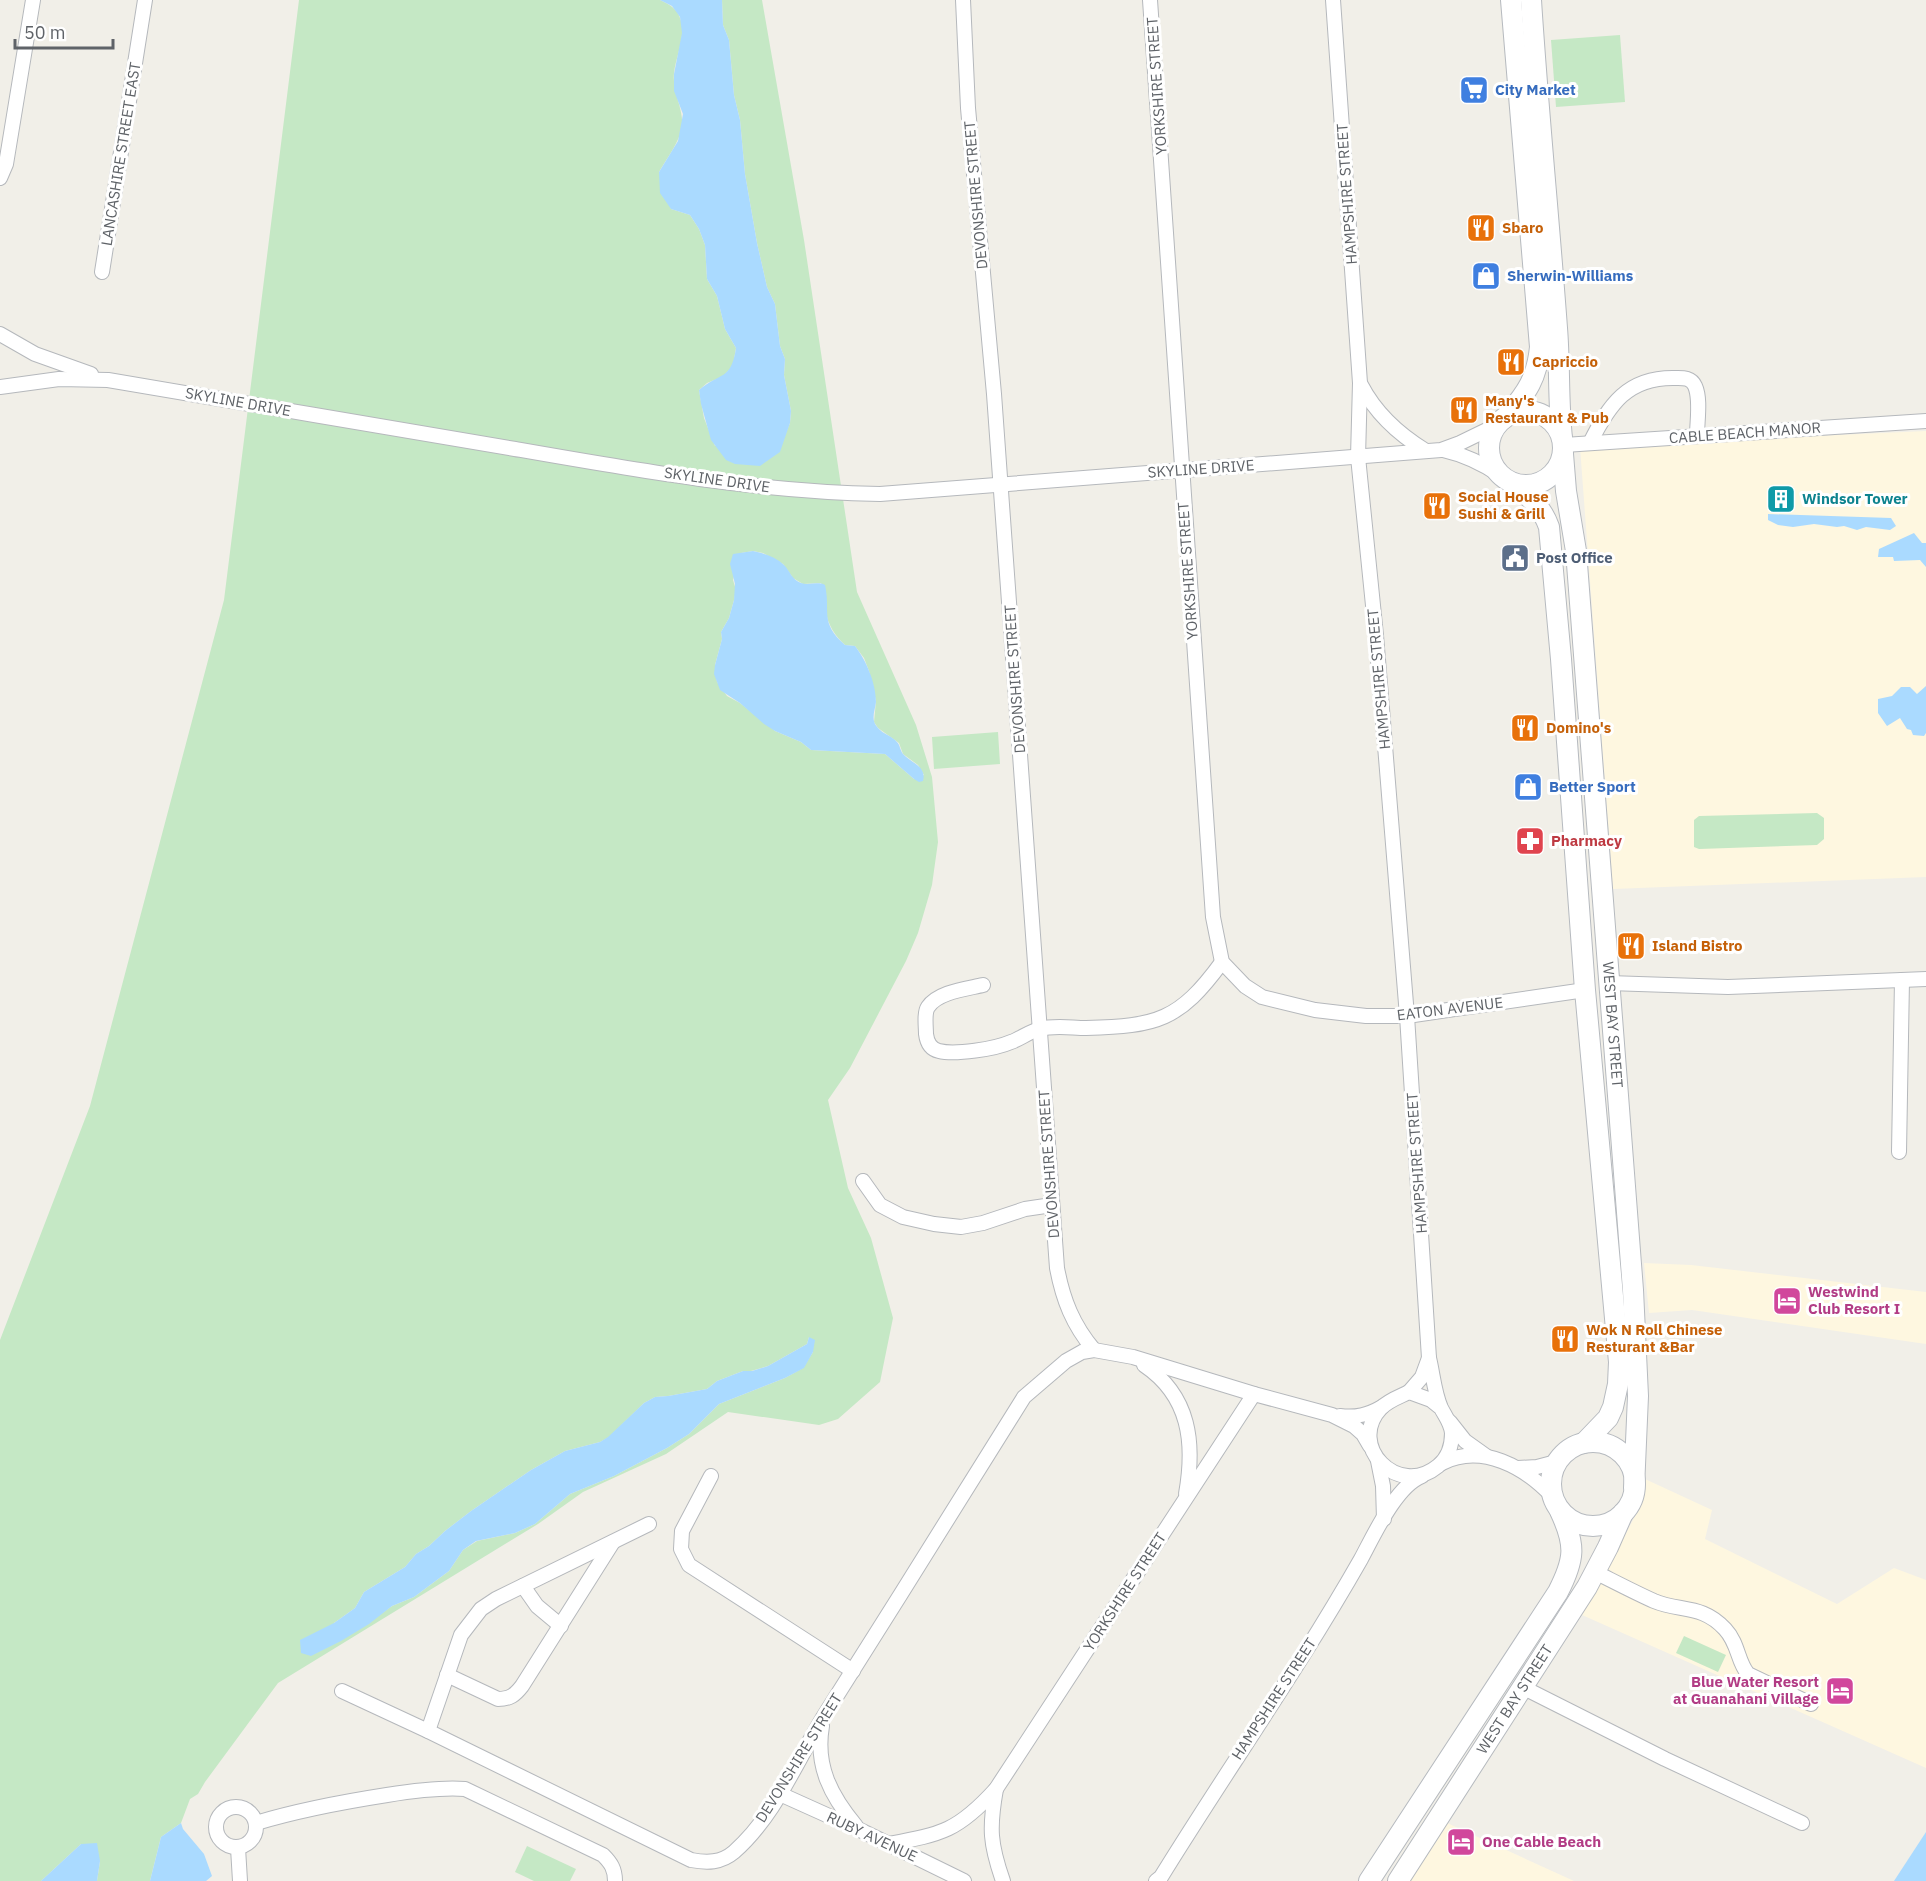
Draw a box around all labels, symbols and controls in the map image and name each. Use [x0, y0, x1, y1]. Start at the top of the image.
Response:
scale bar [15, 12, 112, 50]
street label: YORKSHIRE STREET [1142, 16, 1171, 156]
text: 50 m [24, 21, 66, 44]
street label: LANCASHIRE STREET EAST [97, 60, 144, 247]
supermarket icon: City Market [1458, 74, 1490, 106]
place label: City Market [1495, 80, 1576, 99]
street label: DEVONSHIRE STREET [960, 120, 991, 270]
street label: HAMPSHIRE STREET [1332, 122, 1361, 265]
restaurant icon: Sbaro [1465, 212, 1497, 244]
place label: Sbaro [1502, 218, 1543, 237]
shop icon: Sherwin-Williams [1470, 260, 1502, 292]
place label: Sherwin-Williams [1507, 266, 1634, 285]
restaurant icon: Capriccio [1495, 346, 1527, 378]
place label: Capriccio [1532, 352, 1598, 371]
street label: SKYLINE DRIVE [184, 383, 292, 420]
place label: Many's Restaurant & Pub [1485, 391, 1609, 427]
restaurant icon: Many's Restaurant & Pub [1448, 394, 1480, 426]
street label: CABLE BEACH MANOR [1668, 418, 1822, 447]
street label: SKYLINE DRIVE [1147, 455, 1255, 482]
street label: SKYLINE DRIVE [663, 463, 771, 496]
building icon: Windsor Tower [1765, 483, 1797, 515]
place label: Social House Sushi & Grill [1458, 487, 1549, 523]
place label: Windsor Tower [1802, 489, 1908, 508]
restaurant icon: Social House Sushi & Grill [1421, 490, 1453, 522]
street label: YORKSHIRE STREET [1173, 501, 1202, 641]
public building icon: Post Office [1499, 542, 1531, 574]
place label: Post Office [1536, 548, 1613, 567]
street label: DEVONSHIRE STREET [1000, 604, 1029, 754]
street label: HAMPSHIRE STREET [1363, 607, 1394, 750]
restaurant icon: Domino's [1509, 712, 1541, 744]
place label: Domino's [1546, 718, 1612, 737]
shop icon: Better Sport [1512, 771, 1544, 803]
place label: Better Sport [1549, 777, 1636, 796]
pharmacy icon: Pharmacy [1514, 825, 1546, 857]
place label: Pharmacy [1551, 831, 1622, 850]
restaurant icon: Island Bistro [1615, 930, 1647, 962]
place label: Island Bistro [1652, 936, 1743, 955]
street label: WEST BAY STREET [1599, 961, 1627, 1089]
street label: EATON AVENUE [1396, 993, 1504, 1024]
street label: DEVONSHIRE STREET [1034, 1089, 1063, 1239]
street label: HAMPSHIRE STREET [1402, 1091, 1431, 1234]
place label: Westwind Club Resort I [1808, 1282, 1900, 1318]
hotel icon: Westwind Club Resort I [1771, 1285, 1803, 1317]
place label: Wok N Roll Chinese Resturant &Bar [1586, 1320, 1723, 1356]
restaurant icon: Wok N Roll Chinese Resturant &Bar [1549, 1323, 1581, 1355]
street label: YORKSHIRE STREET [1079, 1528, 1170, 1655]
street label: HAMPSHIRE STREET [1227, 1634, 1320, 1763]
street label: WEST BAY STREET [1472, 1640, 1557, 1757]
place label: Blue Water Resort at Guanahani Village [1673, 1672, 1819, 1708]
hotel icon: Blue Water Resort at Guanahani Village [1824, 1675, 1856, 1707]
street label: DEVONSHIRE STREET [751, 1689, 846, 1826]
street label: RUBY AVENUE [824, 1807, 921, 1866]
hotel icon: One Cable Beach [1445, 1826, 1477, 1858]
place label: One Cable Beach [1482, 1832, 1601, 1851]

